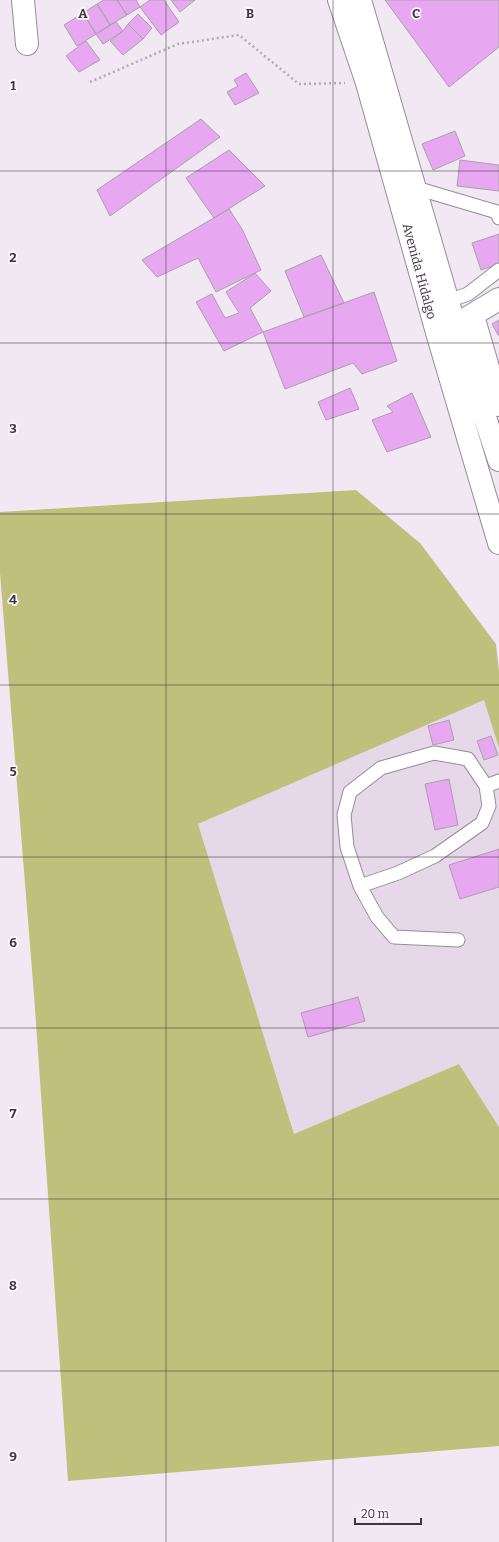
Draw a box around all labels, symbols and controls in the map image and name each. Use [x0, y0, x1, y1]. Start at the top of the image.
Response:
text: A [78, 6, 88, 21]
text: B [246, 6, 254, 21]
text: C [412, 6, 420, 21]
text: 1 [10, 78, 16, 93]
street label: Avenida Hidalgo [399, 221, 440, 321]
text: 2 [9, 250, 17, 265]
text: 3 [9, 421, 17, 436]
text: 4 [9, 592, 17, 607]
text: 5 [9, 764, 17, 779]
text: 6 [9, 935, 17, 950]
text: 7 [10, 1106, 17, 1121]
text: 8 [9, 1278, 17, 1293]
text: 9 [9, 1449, 17, 1464]
scale bar [355, 1500, 421, 1526]
text: 20 m [361, 1507, 390, 1521]

